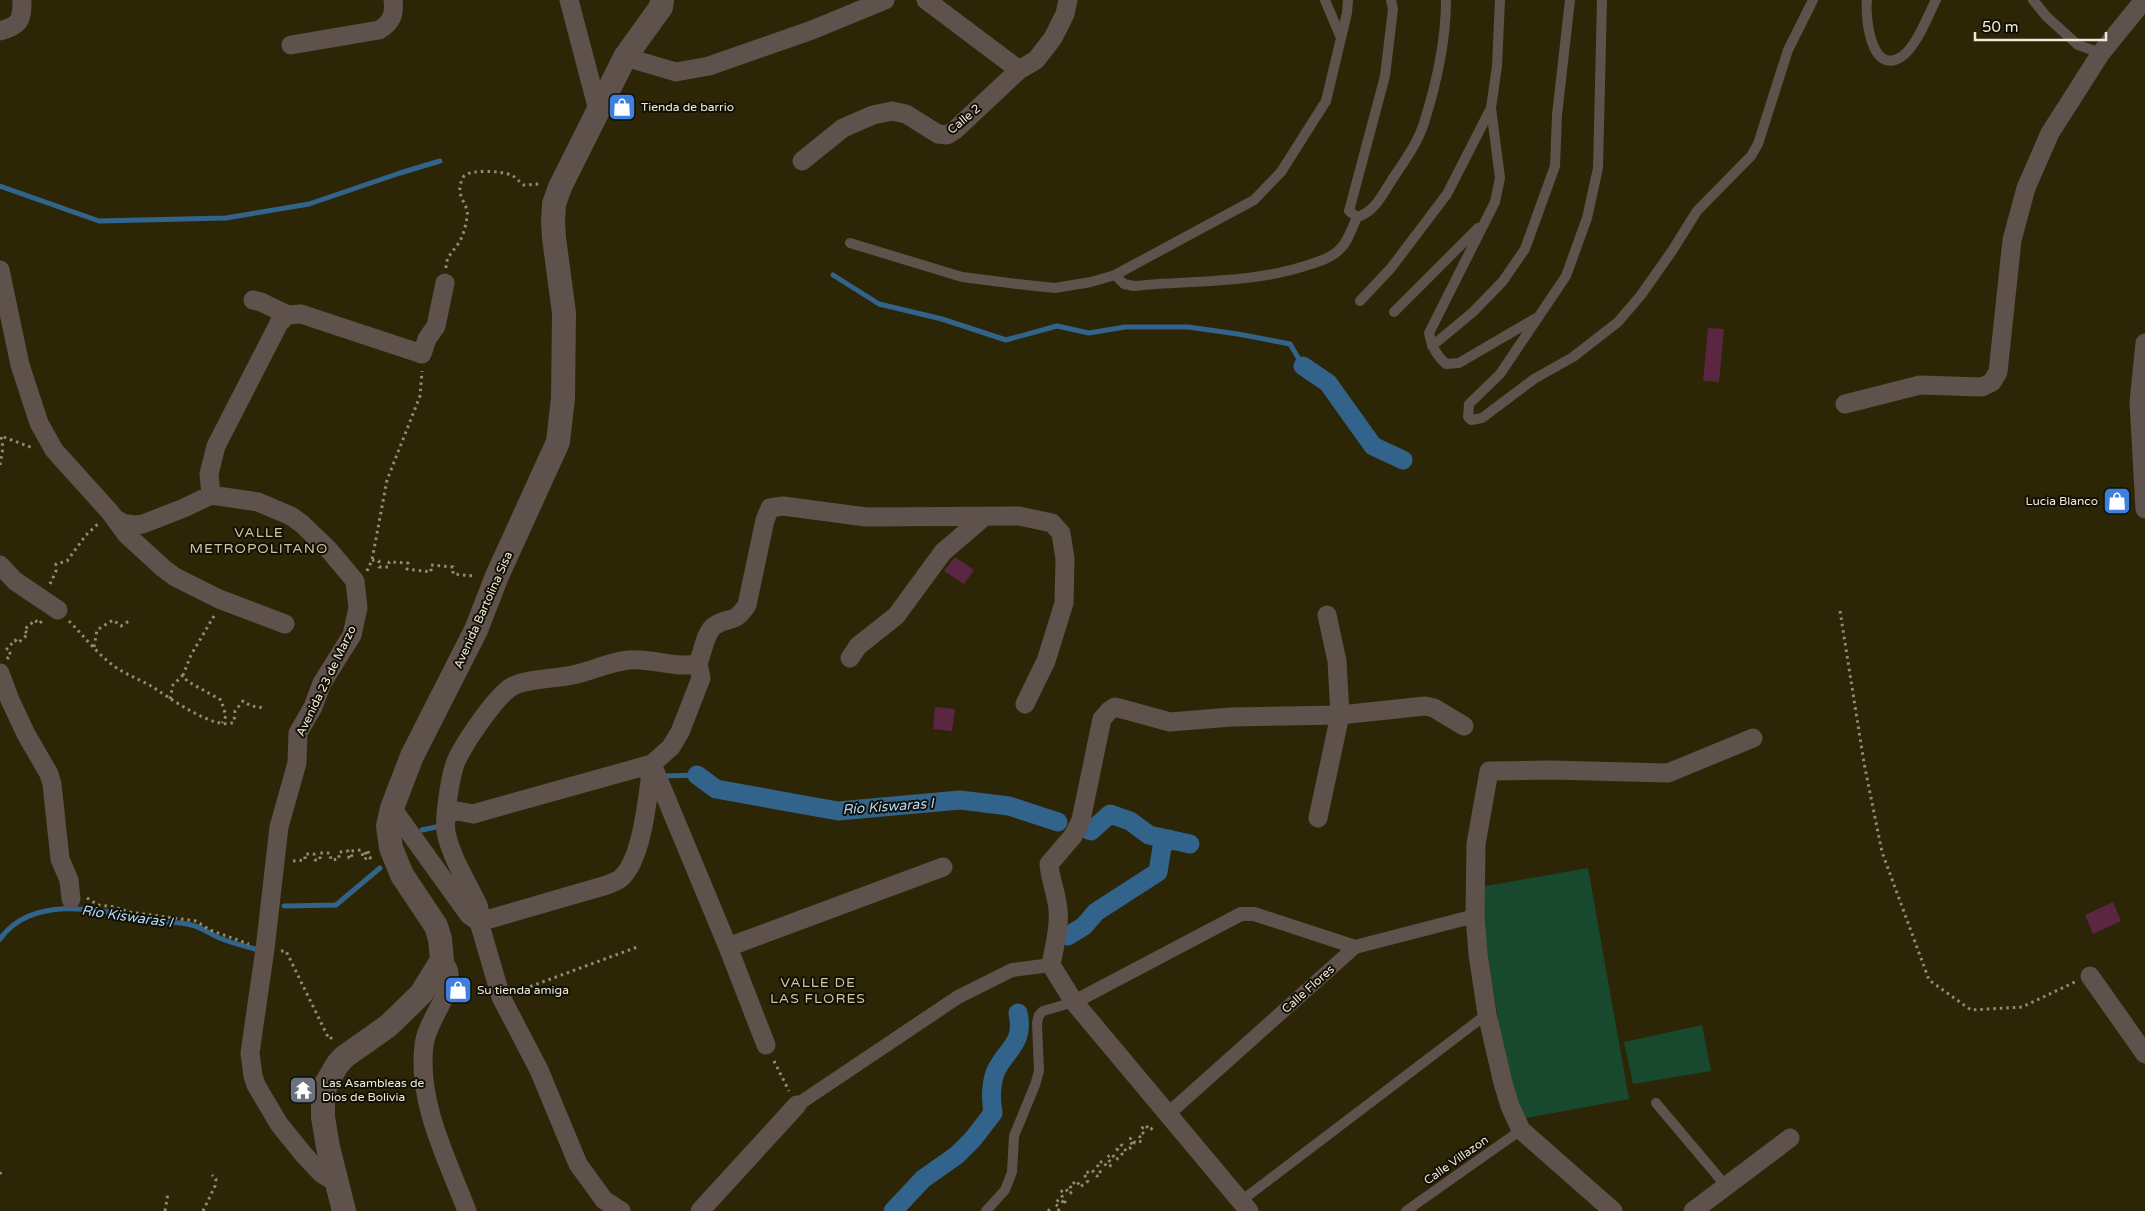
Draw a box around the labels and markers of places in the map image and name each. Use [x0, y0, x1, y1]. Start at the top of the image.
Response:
shop icon: Tienda de barrio [607, 92, 637, 122]
place label: Tienda de barrio [641, 100, 734, 114]
shop icon: Lucia Blanco [2102, 486, 2132, 516]
place label: Lucia Blanco [2026, 494, 2098, 508]
shop icon: Su tienda amiga [443, 975, 473, 1005]
place label: Su tienda amiga [477, 983, 569, 997]
temple icon: Las Asambleas de Dios de Bolivia [288, 1075, 318, 1105]
place label: Las Asambleas de Dios de Bolivia [322, 1076, 425, 1104]

